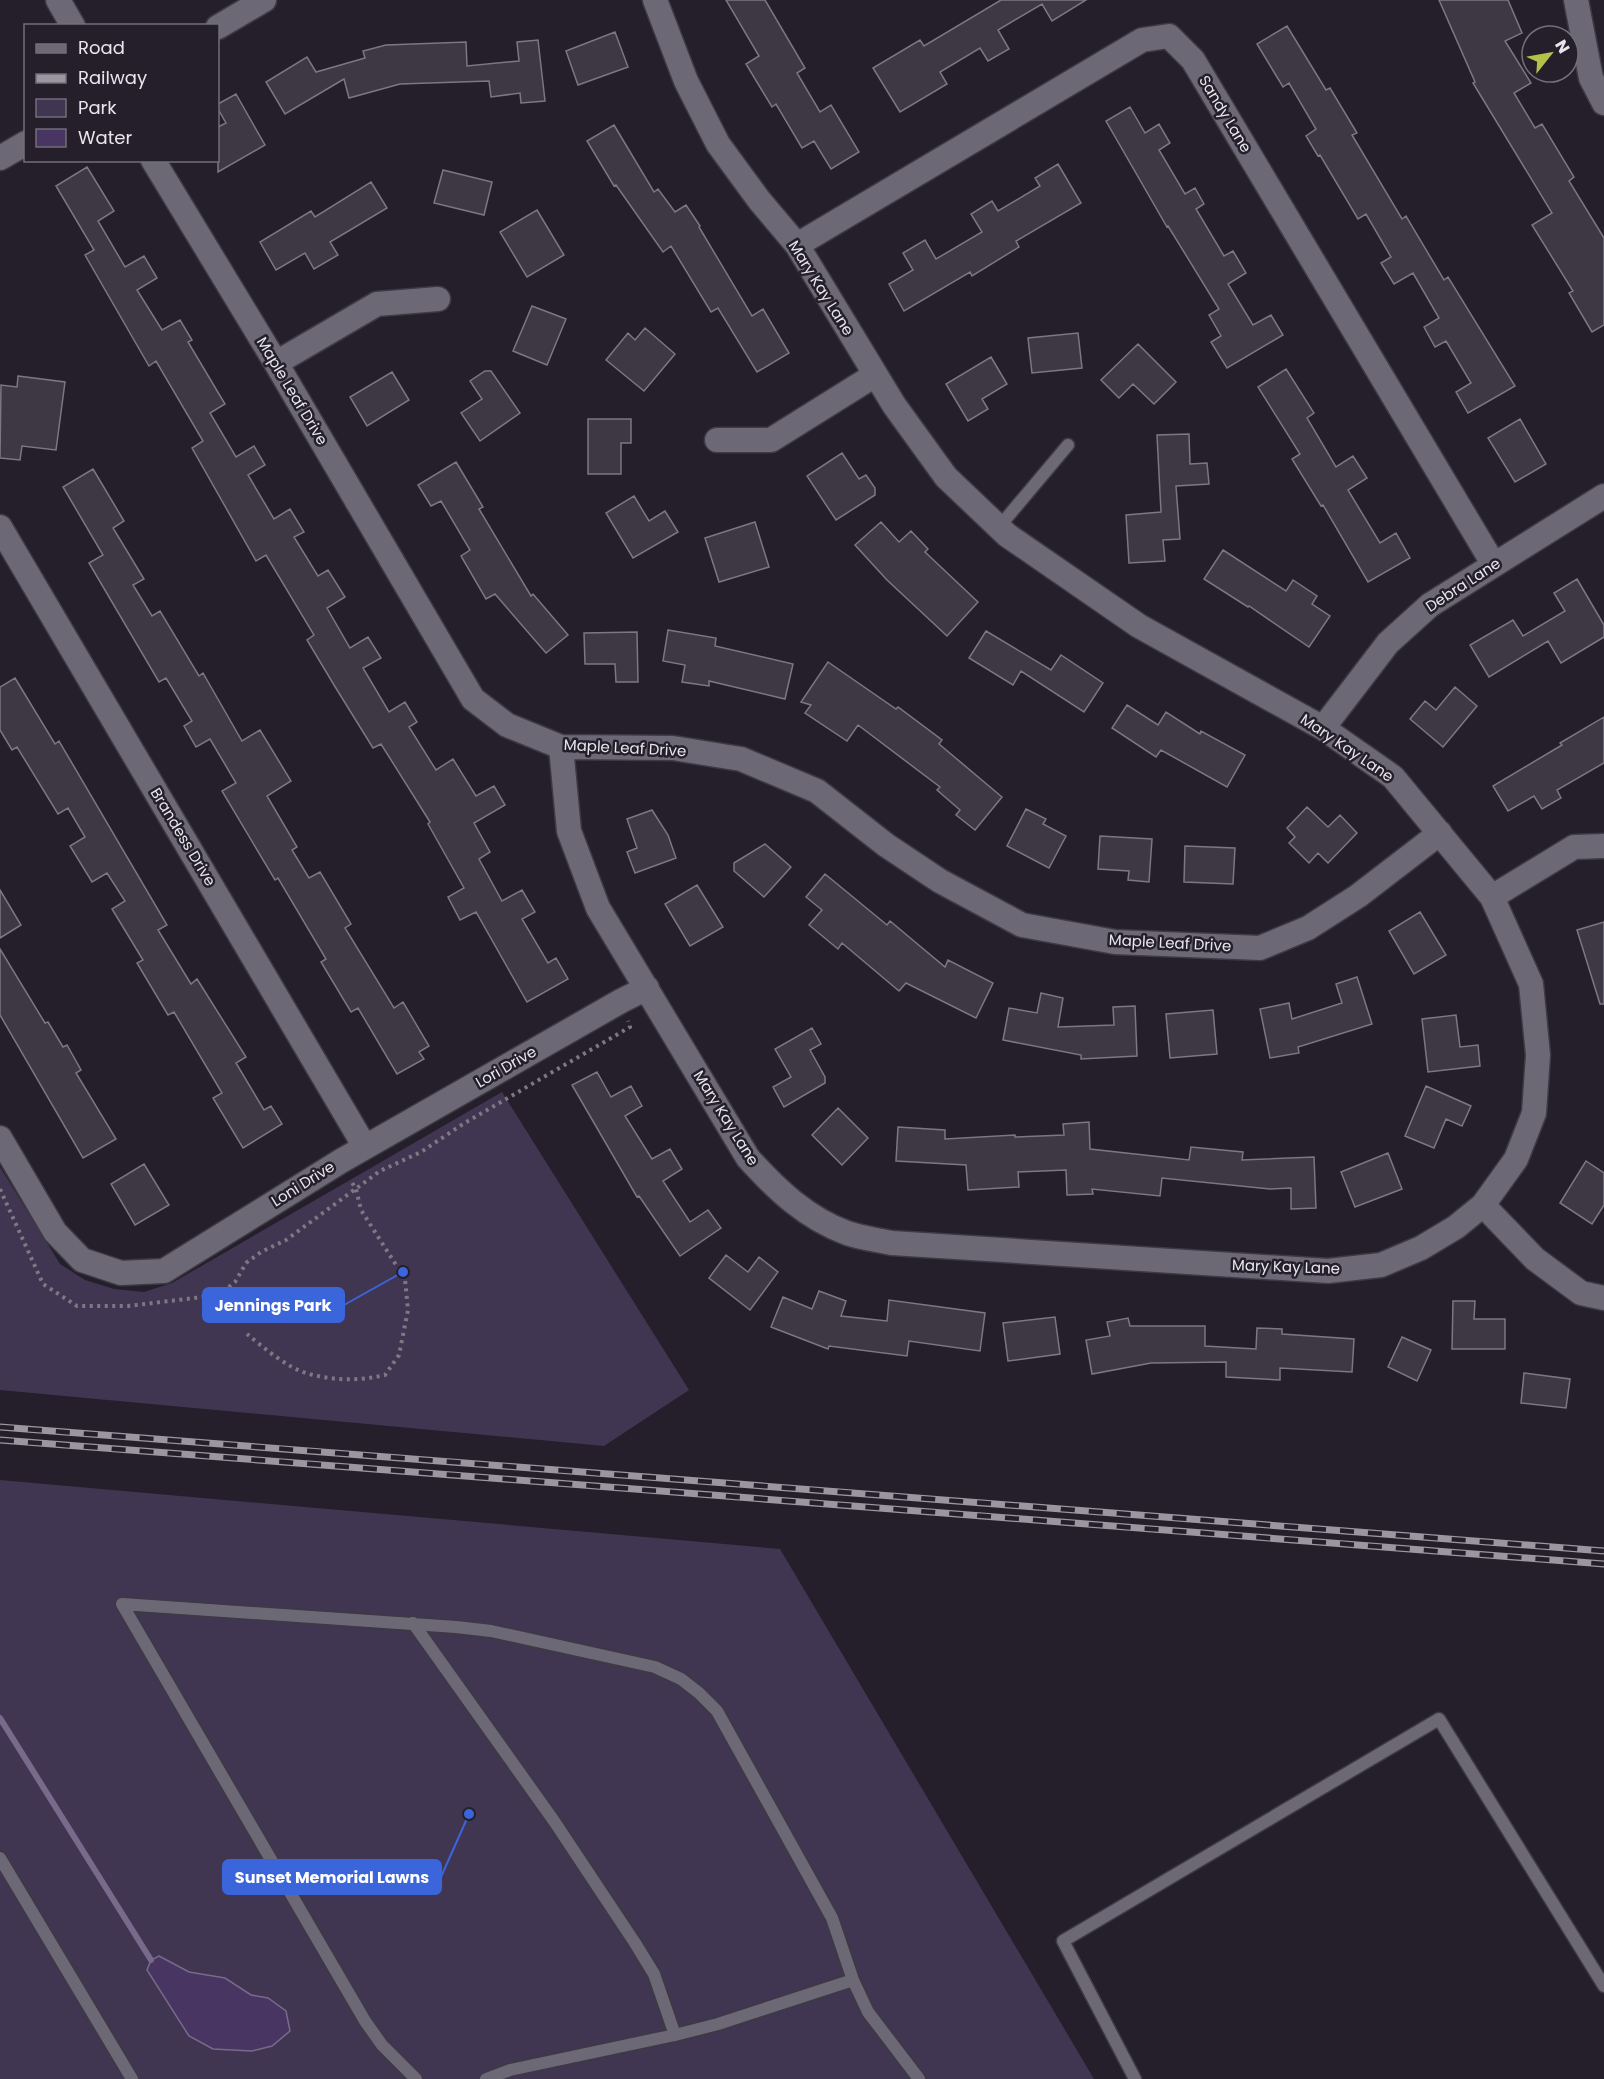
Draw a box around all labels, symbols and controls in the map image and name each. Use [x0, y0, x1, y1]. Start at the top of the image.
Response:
legend [24, 24, 219, 162]
north arrow [1520, 24, 1580, 84]
text: Road [78, 35, 125, 60]
text: N [1549, 35, 1575, 58]
text: Railway [78, 65, 147, 90]
street label: Sandy Lane [1194, 71, 1257, 156]
text: Park [78, 95, 117, 120]
text: Water [78, 125, 132, 150]
street label: Mary Kay Lane [784, 236, 859, 339]
street label: Maple Leaf Drive [252, 333, 333, 449]
street label: Debra Lane [1421, 553, 1504, 617]
street label: Mary Kay Lane [1297, 709, 1398, 787]
street label: Maple Leaf Drive [563, 734, 687, 761]
street label: Brandess Drive [146, 784, 221, 890]
street label: Maple Leaf Drive [1108, 929, 1232, 956]
street label: Lori Drive [471, 1041, 540, 1092]
street label: Mary Kay Lane [689, 1066, 764, 1169]
street label: Loni Drive [267, 1156, 338, 1211]
street label: Mary Kay Lane [1232, 1254, 1340, 1279]
callout: Jennings Park [203, 1288, 344, 1322]
text: Jennings Park [215, 1294, 332, 1317]
callout: Sunset Memorial Lawns [223, 1860, 441, 1894]
text: Sunset Memorial Lawns [235, 1866, 429, 1889]

